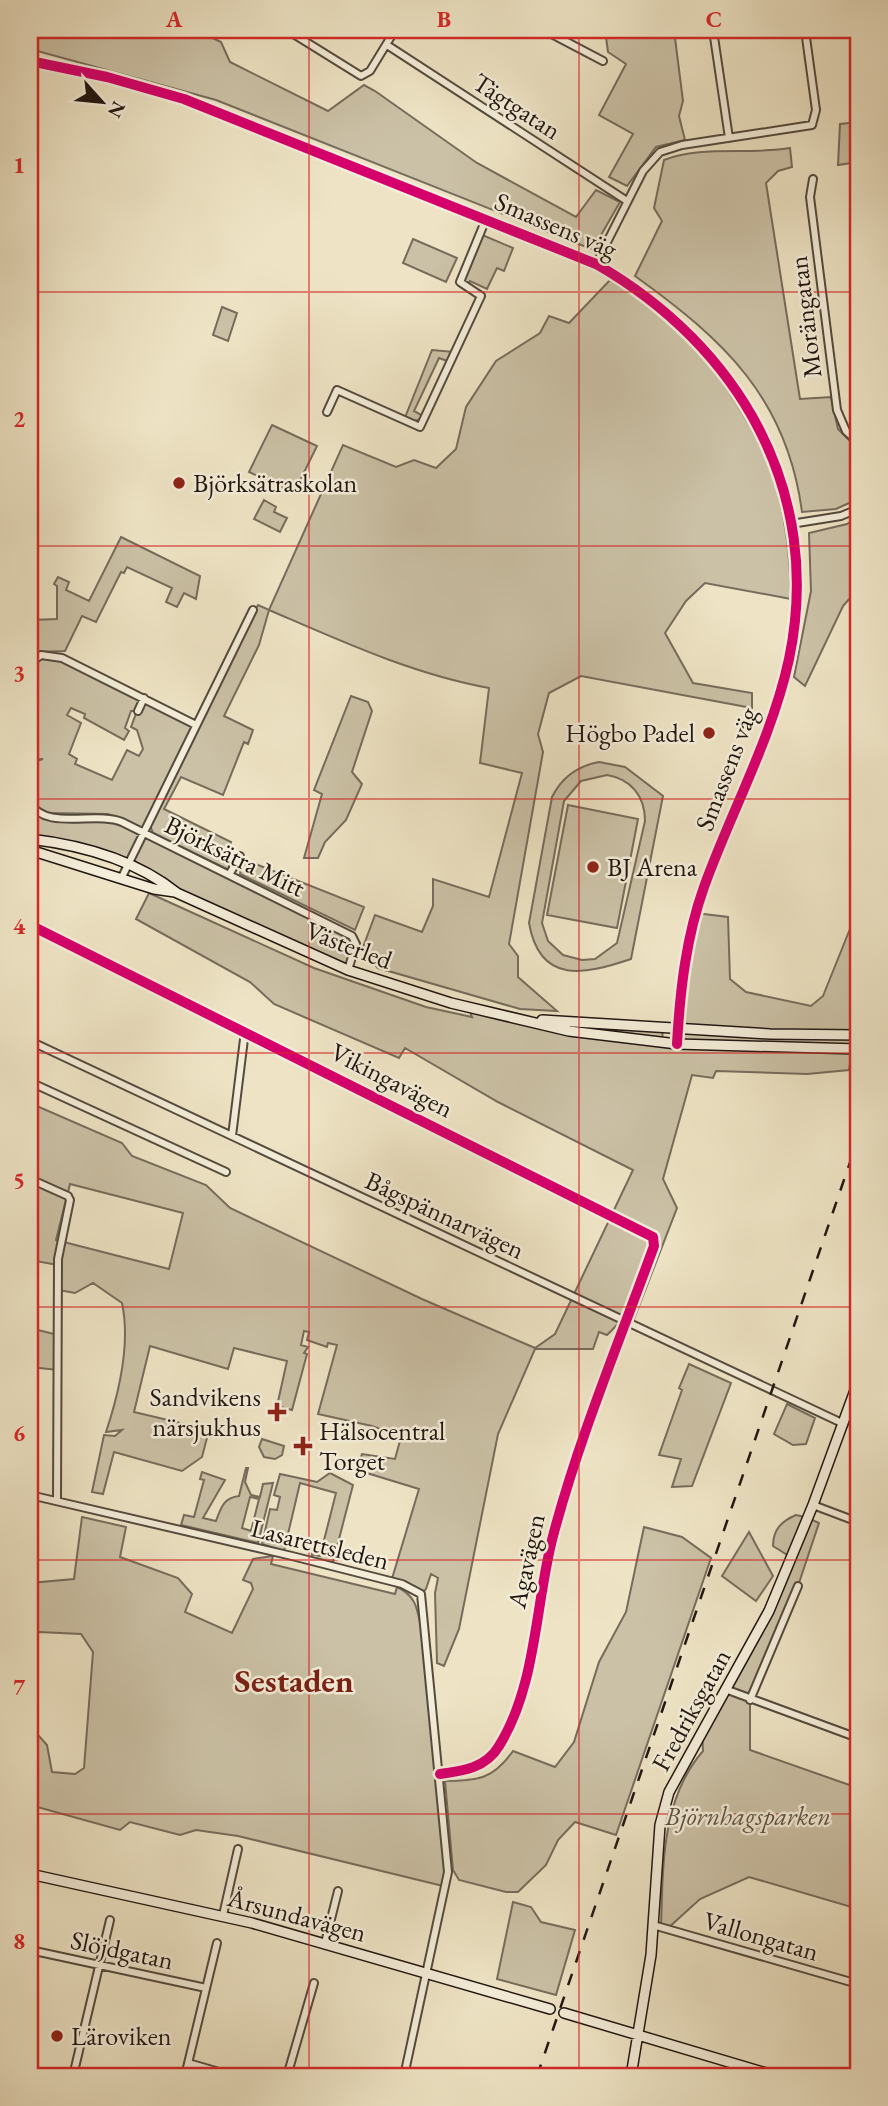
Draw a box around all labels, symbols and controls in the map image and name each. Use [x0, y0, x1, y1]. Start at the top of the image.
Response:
text: A [165, 4, 183, 34]
text: B [437, 4, 451, 34]
text: C [706, 4, 722, 34]
street label: Tägtgatan [466, 65, 568, 147]
north arrow [66, 66, 136, 136]
text: N [102, 97, 131, 123]
text: 1 [13, 150, 25, 180]
street label: Smassens väg [490, 184, 623, 266]
street label: Morängatan [781, 254, 829, 380]
text: 2 [13, 404, 25, 434]
place label: Björksätraskolan [193, 466, 358, 500]
marker: Björksätraskolan [171, 475, 187, 491]
text: 3 [13, 658, 25, 688]
street label: Smassens väg [687, 702, 765, 836]
place label: Högbo Padel [565, 716, 695, 750]
marker: Högbo Padel [701, 725, 717, 741]
street label: Björksätra Mitt [159, 807, 311, 905]
place label: BJ Arena [607, 850, 698, 884]
marker: BJ Arena [585, 859, 601, 875]
text: 4 [13, 911, 26, 941]
street label: Västerled [301, 913, 398, 977]
street label: Vikingavägen [325, 1035, 459, 1126]
street label: Bågspännarvägen [360, 1163, 530, 1267]
text: 5 [13, 1165, 25, 1195]
place label: Sandvikens närsjukhus [149, 1380, 261, 1444]
marker: Sandvikens närsjukhus [267, 1402, 287, 1422]
place label: Hälsocentral Torget [319, 1414, 445, 1478]
text: 6 [13, 1418, 25, 1448]
marker: Hälsocentral Torget [293, 1436, 313, 1456]
street label: Lasarettsleden [247, 1510, 393, 1578]
street label: Agavägen [499, 1510, 553, 1612]
street label: Fredriksgatan [643, 1643, 739, 1777]
district label: Sestaden [234, 1659, 354, 1702]
text: 7 [13, 1672, 26, 1702]
park label: Björnhagsparken [664, 1799, 831, 1833]
street label: Årsundavägen [223, 1880, 370, 1950]
street label: Vallongatan [699, 1903, 823, 1969]
street label: Slöjdgatan [68, 1923, 177, 1978]
text: 8 [13, 1926, 25, 1956]
place label: Läroviken [71, 2019, 172, 2053]
marker: Läroviken [49, 2028, 65, 2044]

